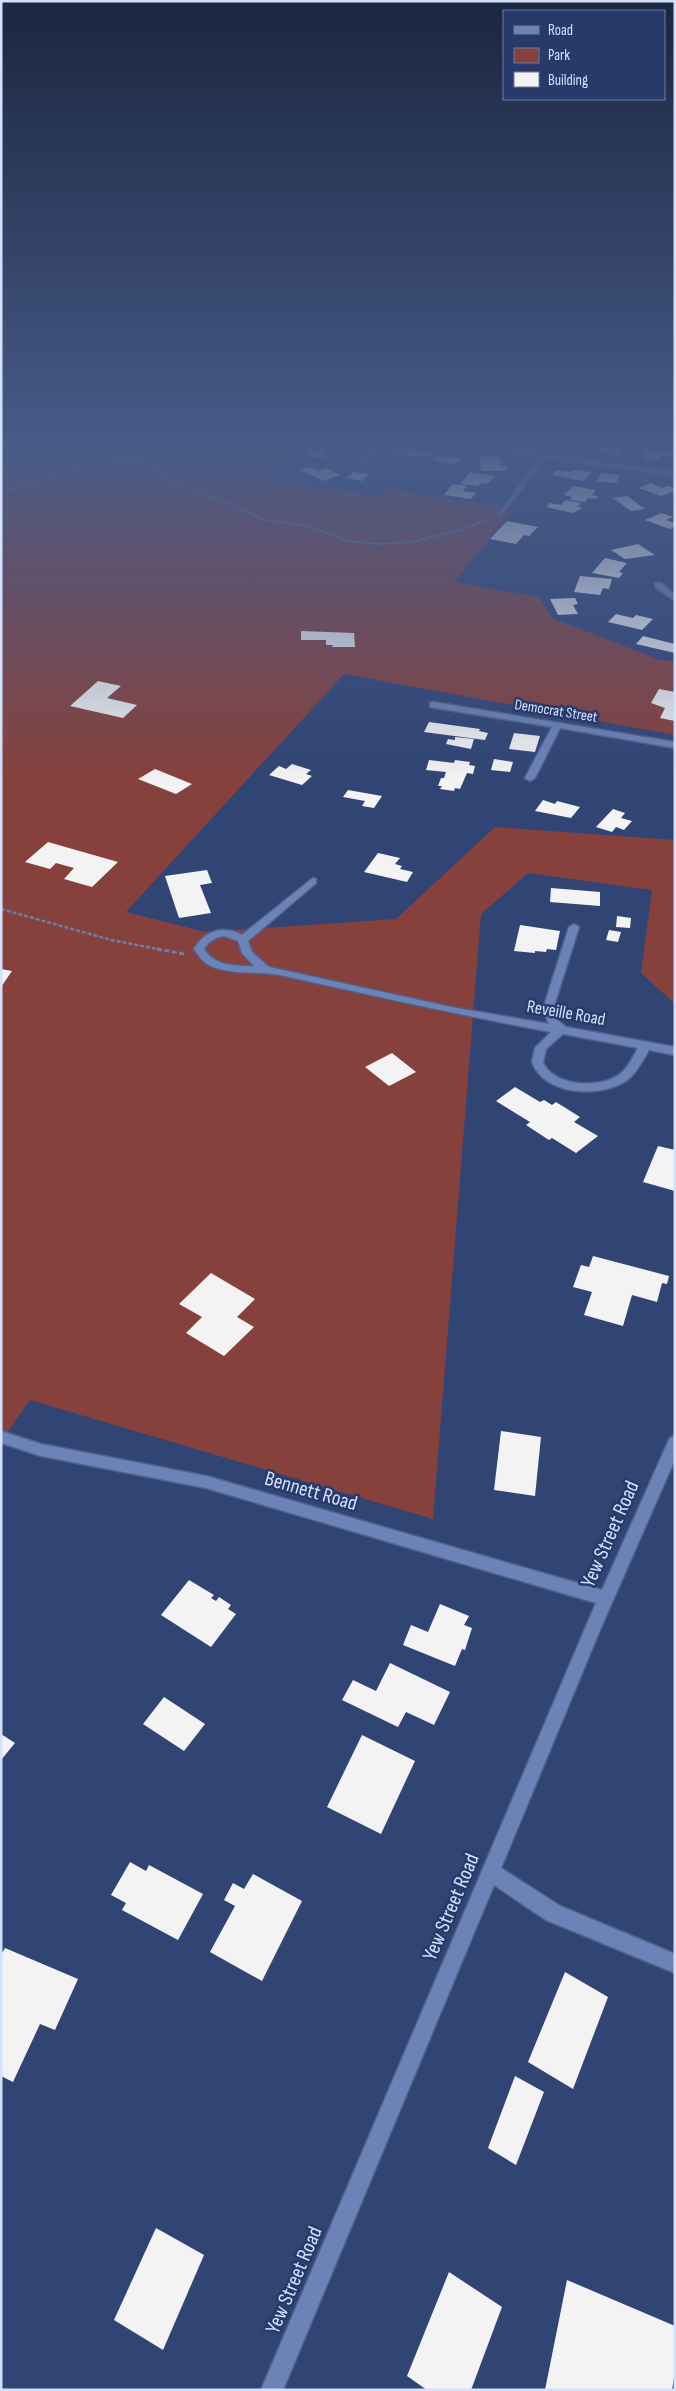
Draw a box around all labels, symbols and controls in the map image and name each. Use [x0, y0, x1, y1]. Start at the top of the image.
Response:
legend [503, 10, 666, 100]
text: Road [548, 21, 573, 40]
text: Park [548, 46, 570, 65]
text: Building [548, 71, 588, 90]
street label: Democrat Street [513, 695, 599, 727]
street label: Reveille Road [525, 996, 607, 1030]
street label: Bennett Road [262, 1466, 360, 1516]
street label: Yew Street Road [575, 1477, 645, 1591]
street label: Yew Street Road [417, 1850, 485, 1964]
street label: Yew Street Road [260, 2223, 328, 2337]

